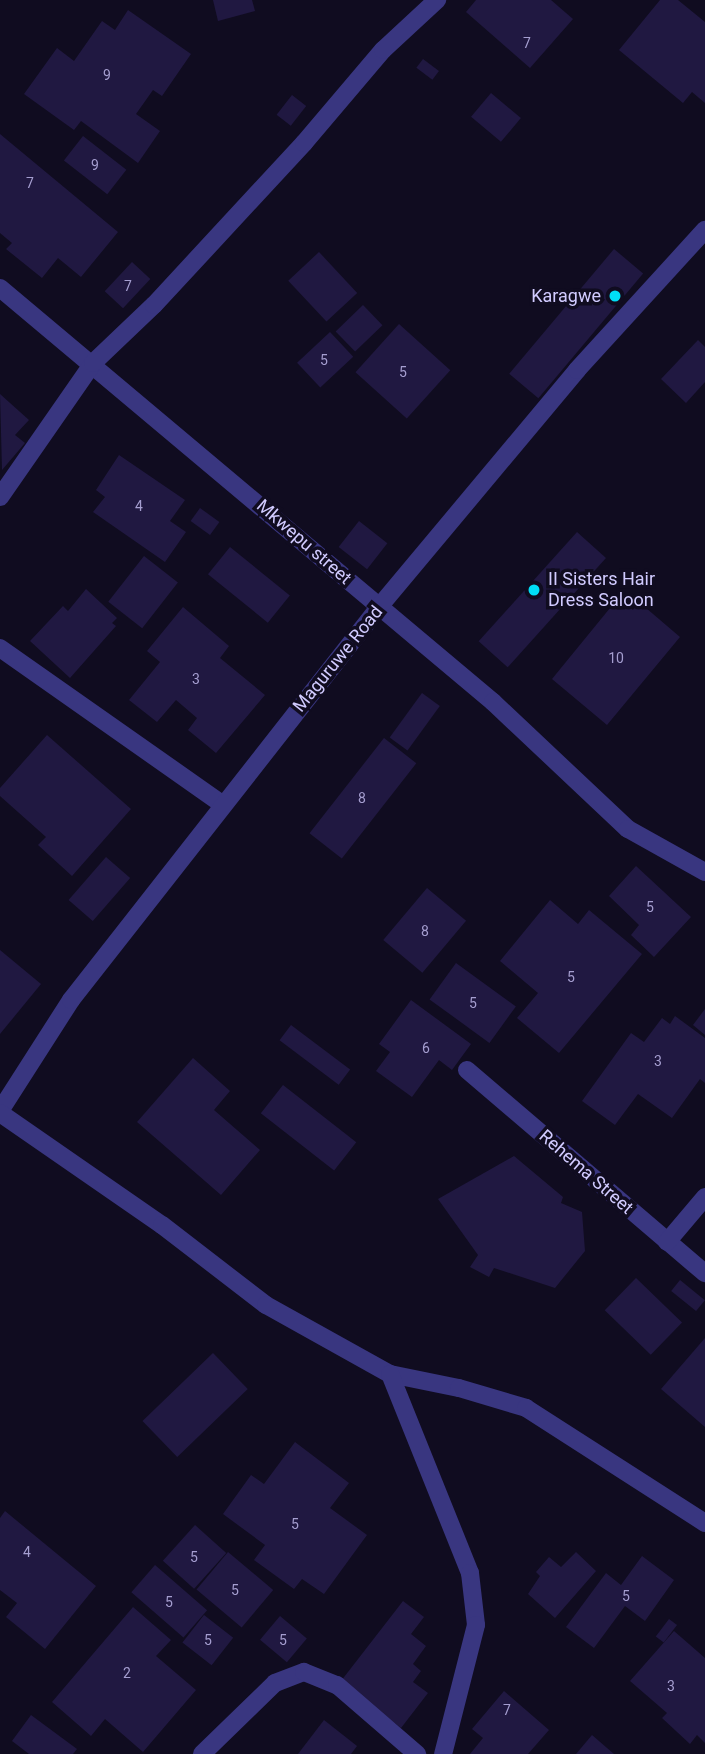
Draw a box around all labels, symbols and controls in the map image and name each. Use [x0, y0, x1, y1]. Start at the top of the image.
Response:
house number: 7 [523, 35, 531, 51]
house number: 9 [103, 67, 111, 83]
house number: 9 [91, 157, 99, 173]
house number: 7 [26, 175, 34, 191]
house number: 7 [124, 278, 132, 294]
place label: Karagwe [531, 285, 601, 307]
marker: Karagwe [607, 288, 623, 304]
house number: 5 [320, 352, 328, 368]
house number: 5 [399, 364, 407, 380]
street label: Mkwepu street [252, 495, 356, 589]
house number: 4 [135, 498, 143, 514]
place label: II Sisters Hair Dress Saloon [548, 569, 655, 612]
marker: II Sisters Hair Dress Saloon [526, 582, 542, 598]
street label: Maguruwe Road [289, 602, 387, 716]
house number: 10 [608, 650, 624, 666]
house number: 3 [192, 671, 200, 687]
house number: 8 [358, 790, 366, 806]
house number: 5 [646, 899, 654, 915]
house number: 8 [421, 923, 429, 939]
house number: 5 [567, 969, 575, 985]
house number: 5 [469, 995, 477, 1011]
house number: 6 [422, 1040, 430, 1056]
house number: 3 [654, 1053, 662, 1069]
street label: Rehema Street [535, 1125, 637, 1219]
house number: 5 [291, 1516, 299, 1532]
house number: 4 [23, 1544, 31, 1560]
house number: 5 [190, 1549, 198, 1565]
house number: 5 [231, 1582, 239, 1598]
house number: 5 [622, 1588, 630, 1604]
house number: 5 [165, 1594, 173, 1610]
house number: 5 [204, 1632, 212, 1648]
house number: 5 [279, 1632, 287, 1648]
house number: 2 [123, 1665, 131, 1681]
house number: 3 [667, 1678, 675, 1694]
house number: 7 [503, 1702, 511, 1718]

